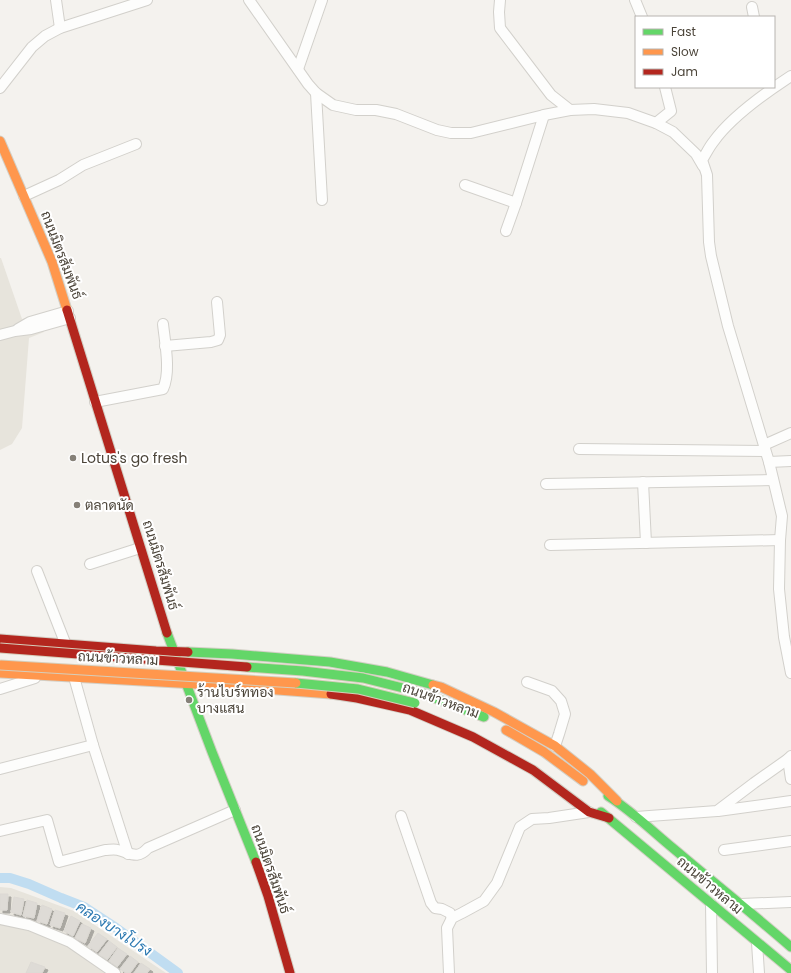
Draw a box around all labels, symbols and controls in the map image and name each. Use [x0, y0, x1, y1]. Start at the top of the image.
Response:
legend [635, 16, 775, 88]
text: Fast [671, 23, 696, 40]
text: Slow [671, 43, 699, 60]
text: Jam [671, 63, 698, 80]
street label: ถนนมิตรสัมพันธ์ [36, 208, 88, 302]
place label: Lotus's go fresh [81, 448, 188, 468]
marker: Lotus's go fresh [68, 453, 78, 463]
place label: ตลาดนัด [85, 495, 134, 515]
marker: ตลาดนัด [72, 500, 82, 510]
street label: ถนนมิตรสัมพันธ์ [138, 518, 184, 613]
street label: ถนนข้าวหลาม [77, 646, 159, 670]
street label: ถนนข้าวหลาม [400, 677, 482, 723]
place label: ร้านไบร์ททอง บางแสน [197, 682, 274, 718]
marker: ร้านไบร์ททอง บางแสน [184, 695, 194, 705]
street label: ถนนมิตรสัมพันธ์ [246, 822, 296, 917]
street label: ถนนข้าวหลาม [673, 851, 747, 919]
water label: คลองบางโปรง [72, 896, 157, 961]

